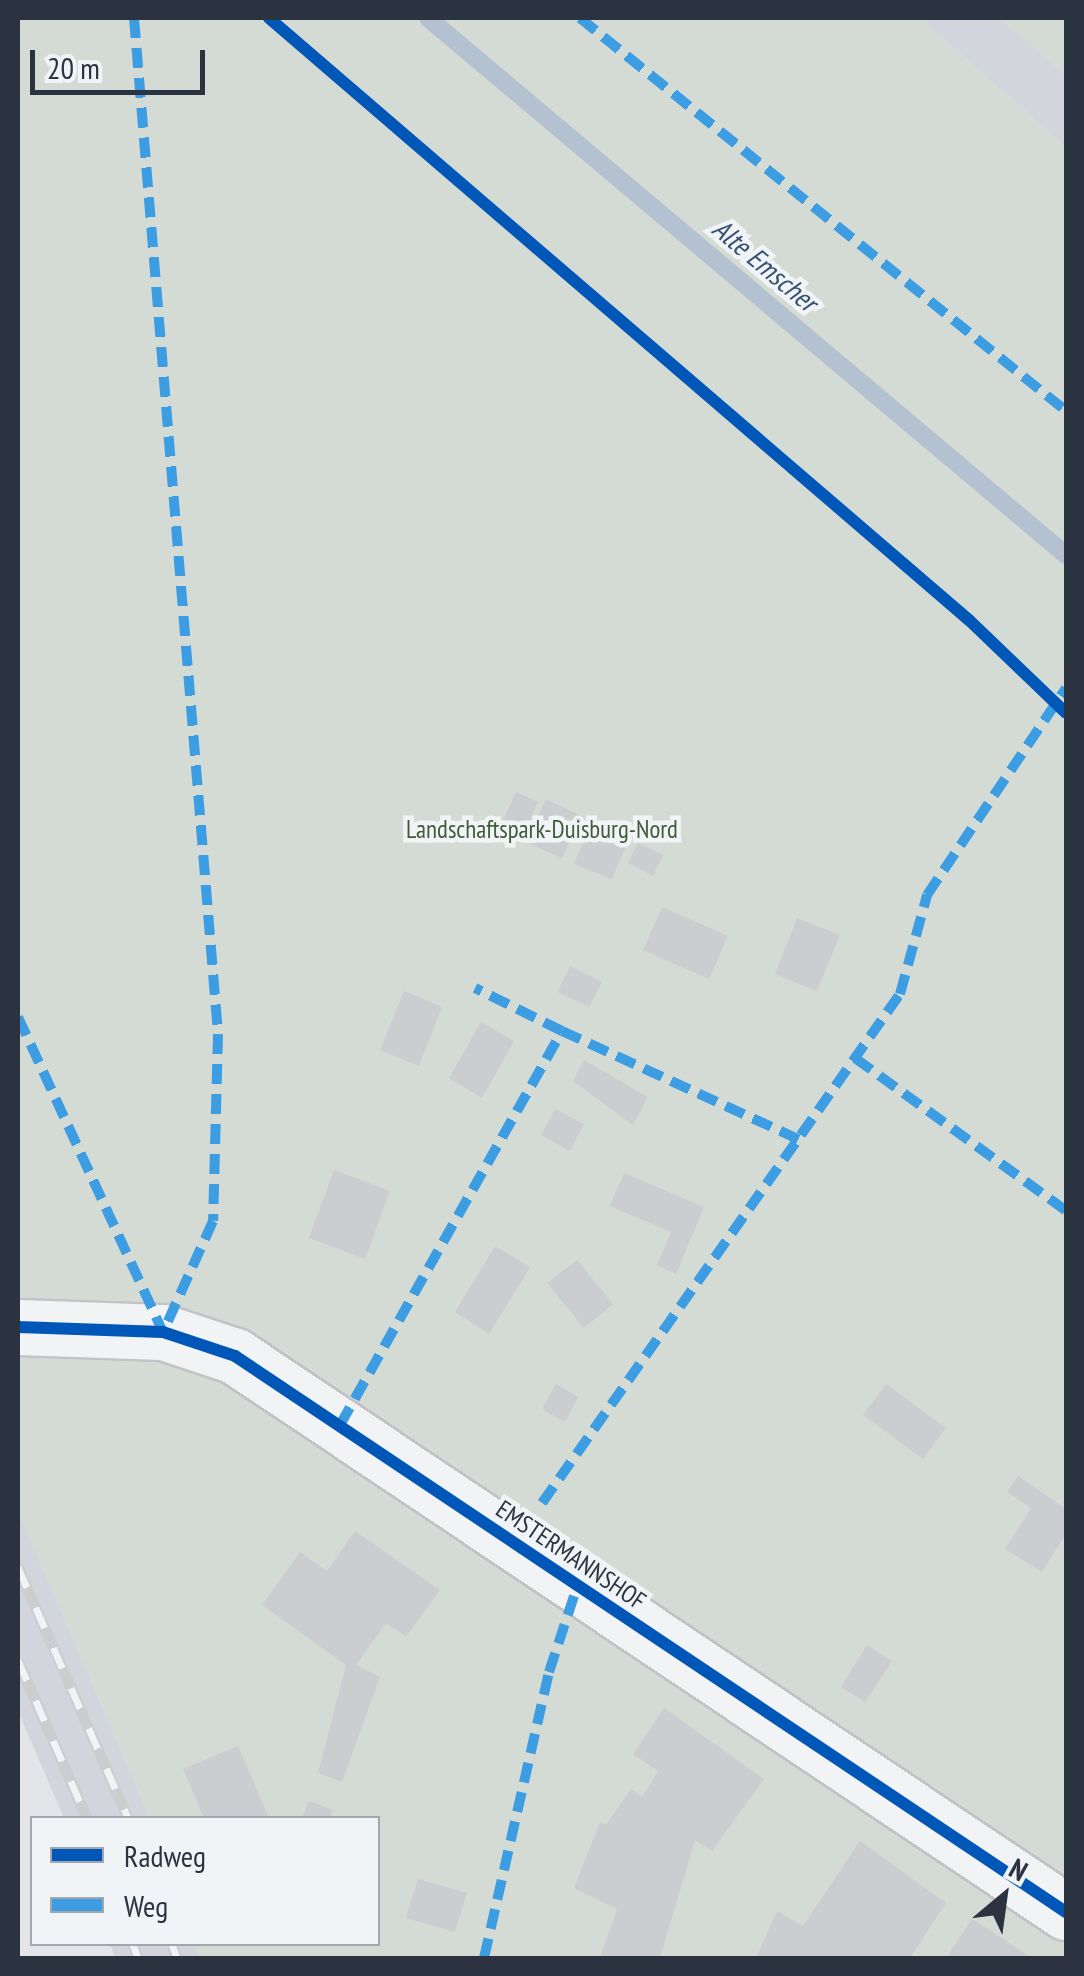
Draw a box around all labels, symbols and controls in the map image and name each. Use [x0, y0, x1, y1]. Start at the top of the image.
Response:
scale bar [35, 30, 210, 92]
text: 20 m [47, 48, 100, 87]
water label: Alte Emscher [706, 212, 824, 318]
park label: Landschaftspark-Duisburg-Nord [406, 814, 678, 844]
street label: EMSTERMANNSHOF [490, 1494, 652, 1616]
legend [30, 1816, 380, 1946]
text: Radweg [124, 1836, 206, 1875]
north arrow [954, 1846, 1054, 1946]
text: N [1003, 1849, 1034, 1889]
text: Weg [124, 1886, 168, 1925]

